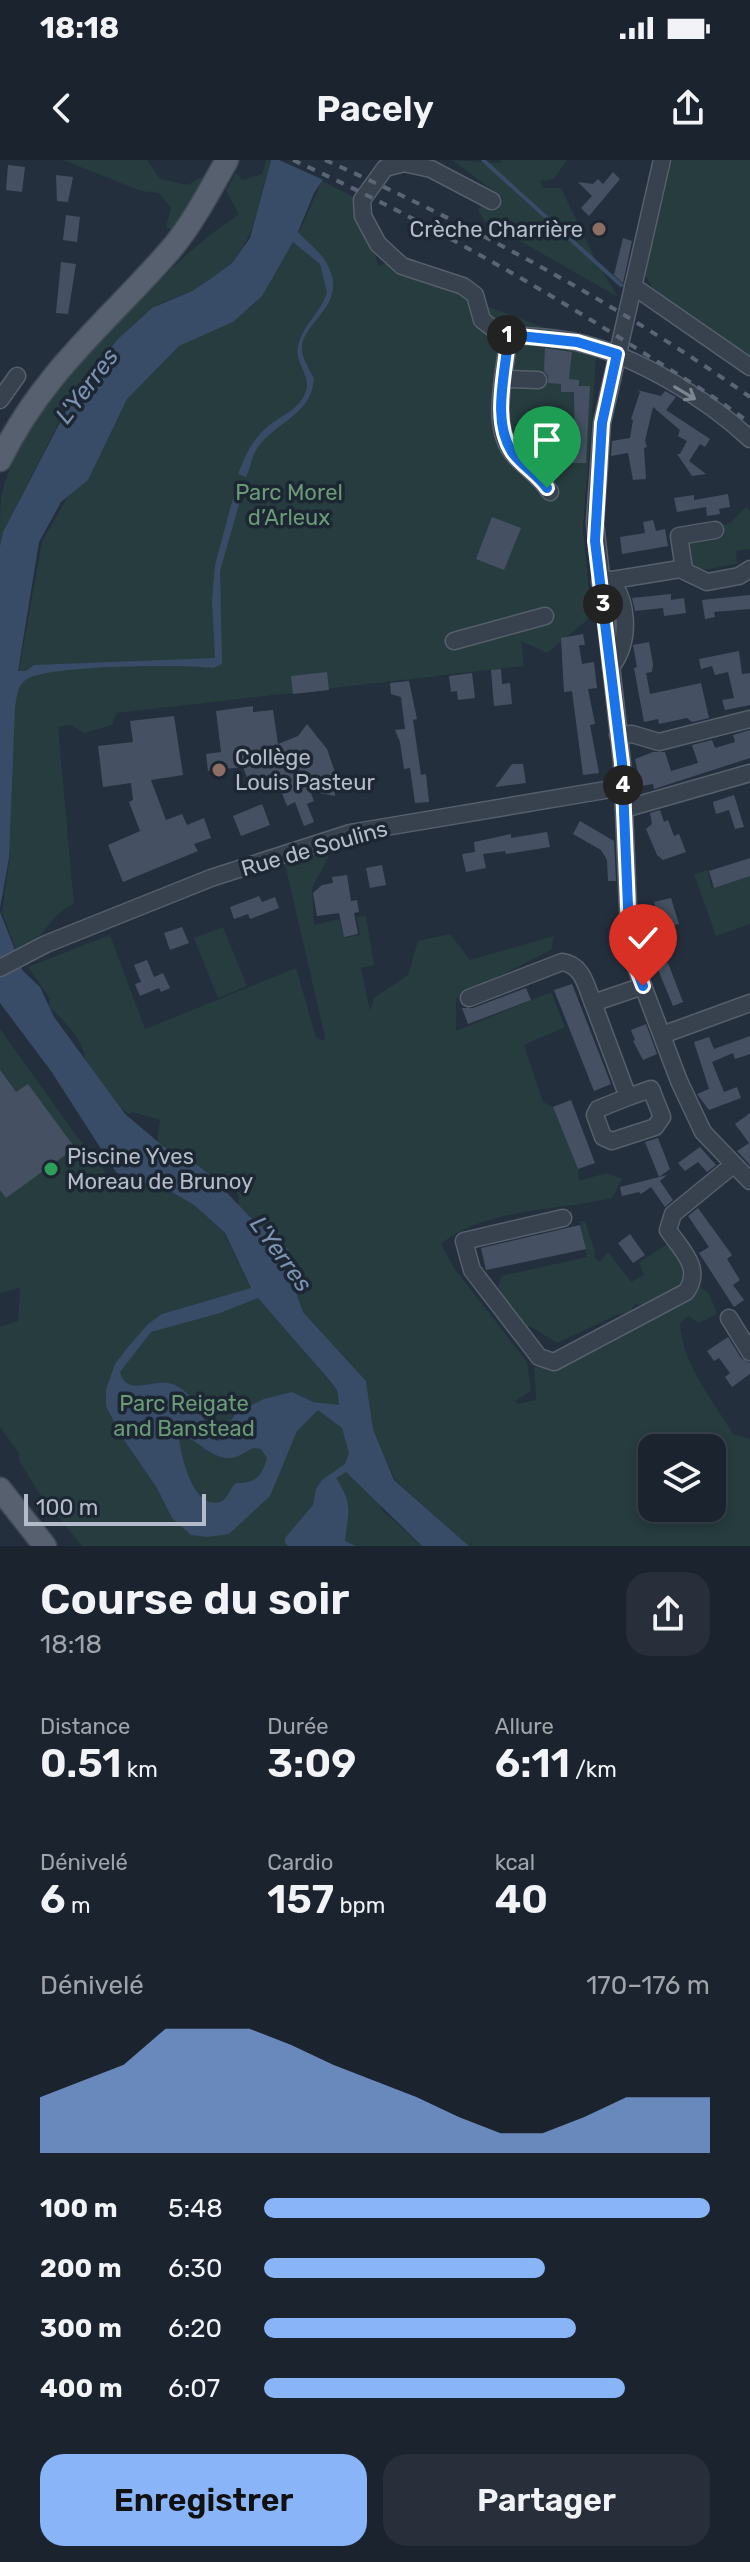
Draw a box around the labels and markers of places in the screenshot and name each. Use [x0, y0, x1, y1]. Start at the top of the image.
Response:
place label: Crèche Charrière [410, 216, 583, 243]
marker: Crèche Charrière [590, 220, 608, 238]
pin: 1 [487, 315, 527, 355]
pin [513, 406, 581, 488]
pin: 3 [583, 584, 623, 624]
place label: Collège Louis Pasteur [235, 744, 375, 796]
marker: Collège Louis Pasteur [210, 761, 228, 779]
pin: 4 [603, 765, 643, 805]
pin [609, 904, 677, 986]
place label: Piscine Yves Moreau de Brunoy [67, 1143, 253, 1195]
marker: Piscine Yves Moreau de Brunoy [42, 1160, 60, 1178]

